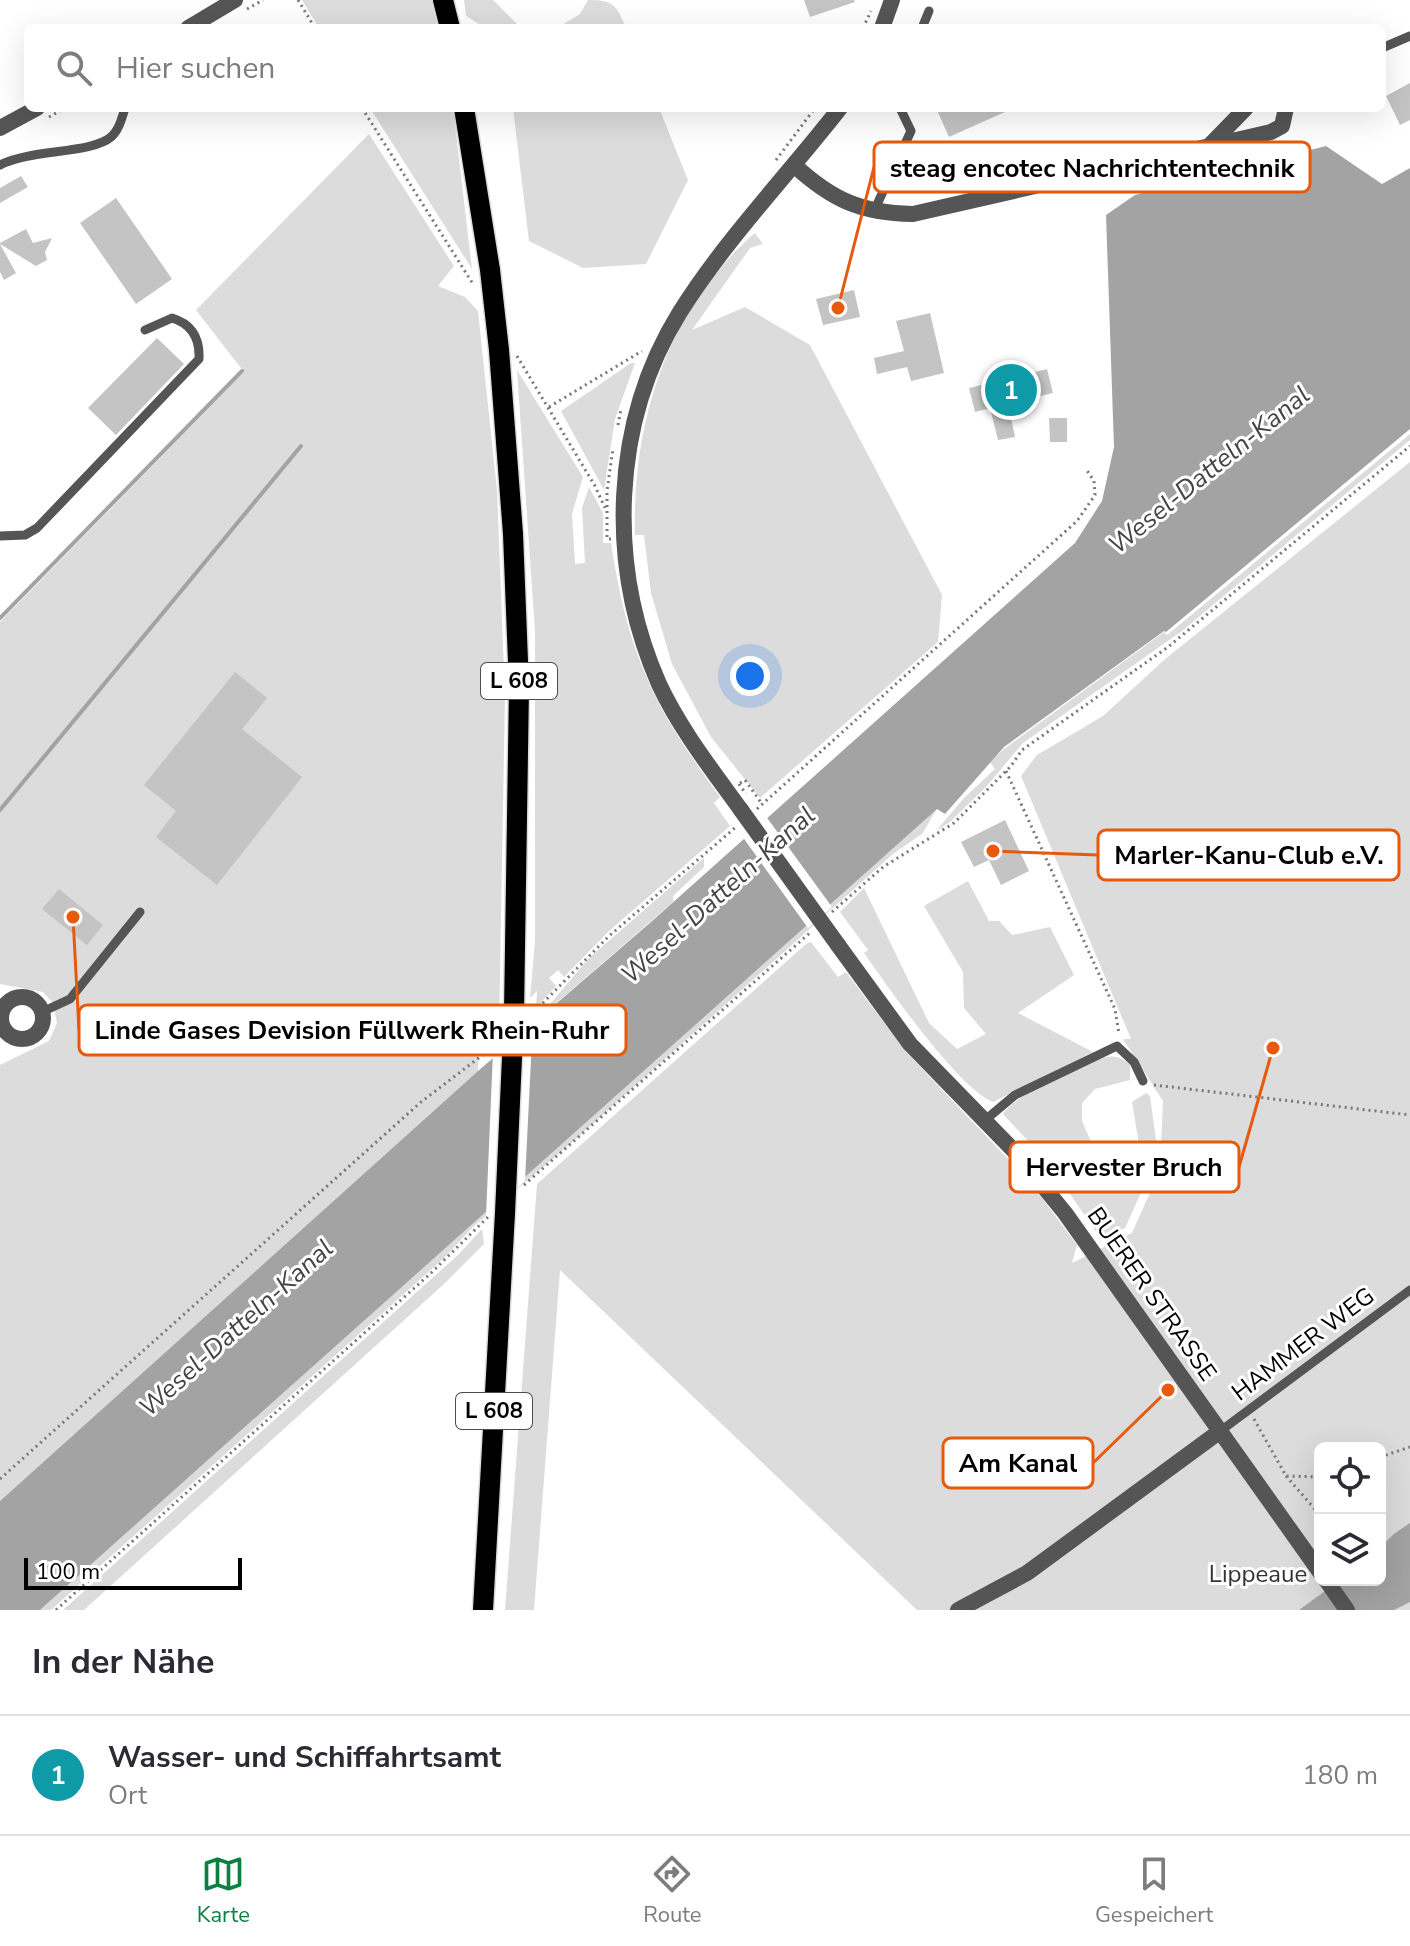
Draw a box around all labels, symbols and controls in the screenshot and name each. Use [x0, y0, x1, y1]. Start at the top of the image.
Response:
search box [24, 24, 1386, 112]
icon: search [52, 46, 96, 90]
text: Hier suchen [116, 48, 275, 89]
callout: steag encotec Nachrichtentechnik [874, 142, 1310, 192]
text: steag encotec Nachrichtentechnik [890, 151, 1295, 186]
pin: 1 [985, 360, 1037, 420]
water label: Wesel-Datteln-Kanal [1101, 378, 1317, 562]
your location [730, 656, 770, 696]
road number: L 608 [481, 663, 557, 699]
water label: Wesel-Datteln-Kanal [613, 798, 823, 992]
callout: Marler-Kanu-Club e.V. [1098, 830, 1399, 880]
text: Marler-Kanu-Club e.V. [1114, 838, 1384, 873]
callout: Linde Gases Devision Füllwerk Rhein-Ruhr [79, 1005, 626, 1055]
text: Linde Gases Devision Füllwerk Rhein-Ruhr [95, 1013, 610, 1048]
callout: Hervester Bruch [1010, 1142, 1239, 1192]
text: Hervester Bruch [1025, 1150, 1223, 1185]
street label: BUERER STRASSE [1080, 1201, 1224, 1387]
water label: Wesel-Datteln-Kanal [131, 1231, 341, 1425]
street label: HAMMER WEG [1225, 1280, 1381, 1408]
road number: L 608 [456, 1393, 532, 1429]
callout: Am Kanal [943, 1438, 1093, 1488]
map controls [1314, 1442, 1386, 1586]
button: locate [1314, 1442, 1386, 1514]
text: Am Kanal [959, 1446, 1078, 1481]
button: layers [1314, 1514, 1386, 1586]
scale bar [24, 1554, 242, 1590]
text: 100 m [36, 1557, 100, 1587]
park label: Lippeaue [1209, 1558, 1307, 1590]
text: In der Nähe [32, 1639, 214, 1685]
text: Wasser- und Schiffahrtsamt [108, 1737, 501, 1778]
text: 1 [50, 1758, 66, 1793]
text: 180 m [1302, 1758, 1378, 1793]
text: Ort [108, 1778, 147, 1813]
tab: Karte [197, 1852, 250, 1930]
tab: Route [643, 1852, 702, 1930]
tab: Gespeichert [1095, 1852, 1213, 1930]

